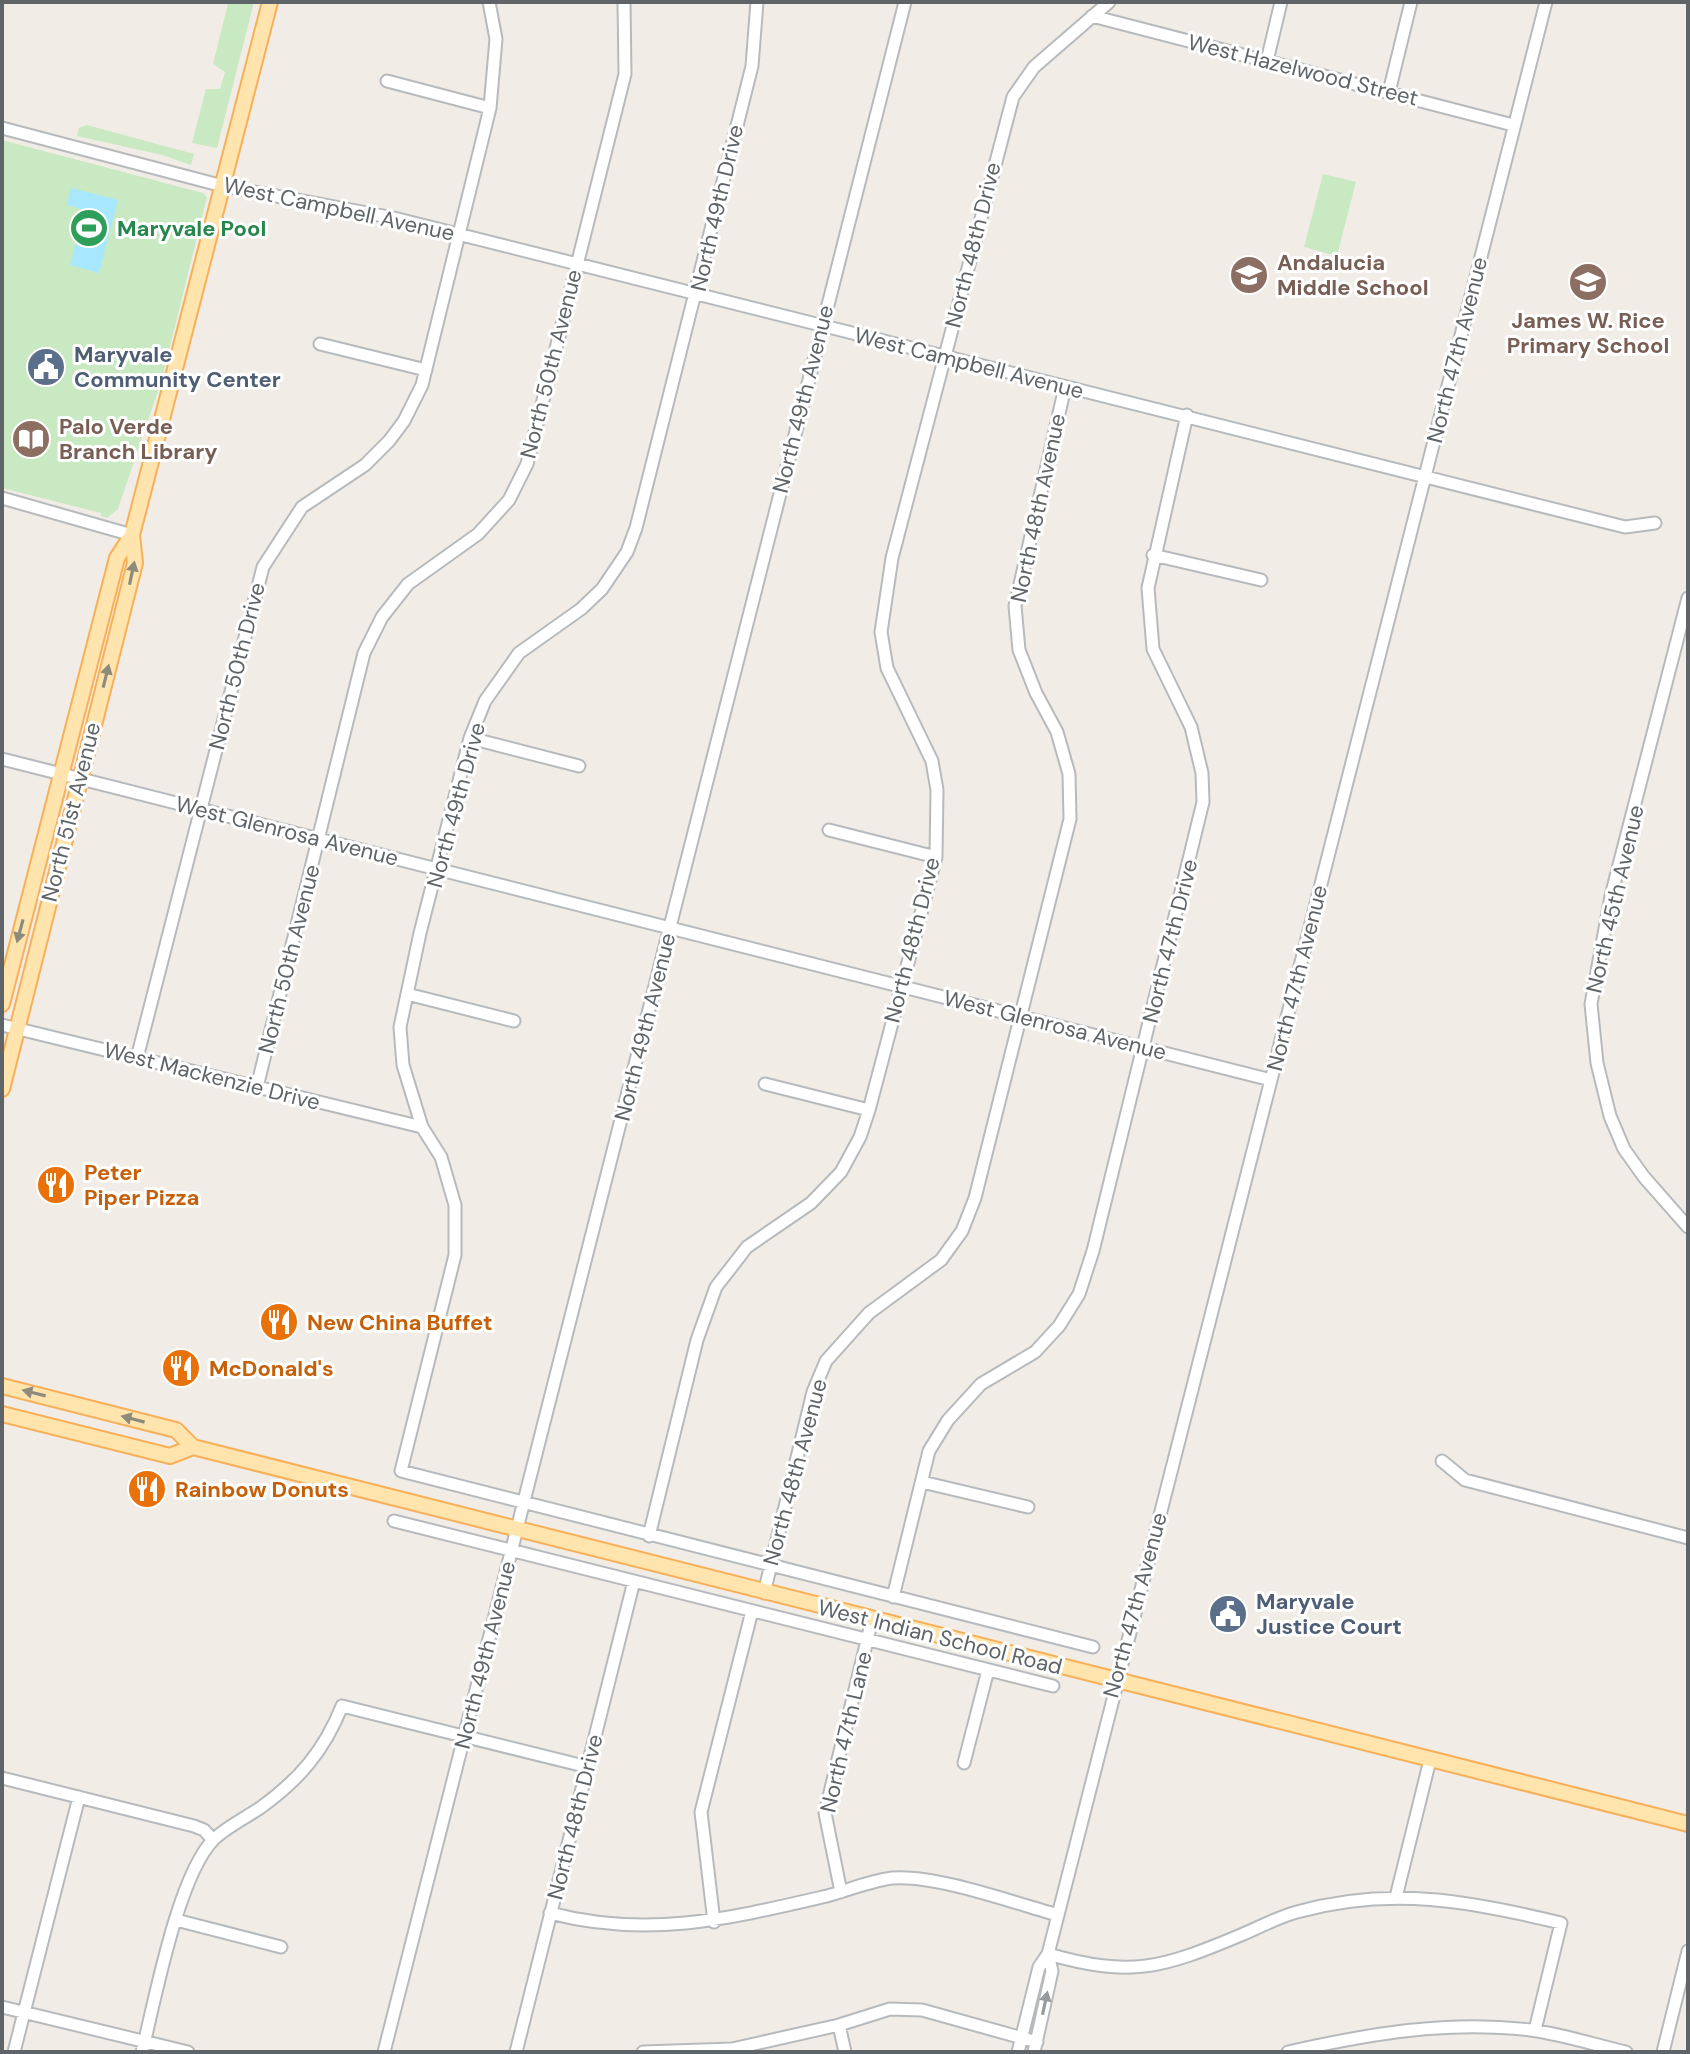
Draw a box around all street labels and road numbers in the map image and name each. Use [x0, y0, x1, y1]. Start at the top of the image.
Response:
street label: West Hazelwood Street [1185, 27, 1421, 113]
street label: North 49th Drive [684, 122, 750, 294]
street label: North 48th Drive [938, 159, 1008, 331]
street label: West Campbell Avenue [221, 170, 457, 248]
street label: North 47th Avenue [1420, 254, 1494, 446]
street label: North 50th Avenue [513, 266, 589, 462]
street label: North 49th Avenue [766, 302, 840, 496]
street label: West Campbell Avenue [851, 320, 1087, 406]
street label: North 48th Avenue [1004, 411, 1072, 605]
street label: North 50th Drive [202, 579, 272, 753]
street label: North 51st Avenue [35, 719, 107, 905]
street label: North 49th Drive [420, 719, 492, 891]
street label: West Glenrosa Avenue [172, 789, 402, 873]
street label: North 45th Avenue [1579, 802, 1651, 996]
street label: North 48th Drive [877, 854, 947, 1026]
street label: North 47th Drive [1136, 856, 1204, 1026]
street label: North 50th Avenue [251, 861, 327, 1057]
street label: North 47th Avenue [1260, 882, 1334, 1074]
street label: North 49th Avenue [608, 930, 682, 1124]
street label: West Glenrosa Avenue [940, 983, 1170, 1067]
street label: West Mackenzie Drive [101, 1035, 323, 1117]
street label: North 48th Avenue [756, 1375, 834, 1569]
street label: North 47th Avenue [1096, 1509, 1174, 1701]
street label: North 49th Avenue [448, 1558, 522, 1752]
street label: West Indian School Road [815, 1593, 1065, 1681]
street label: North 47th Lane [813, 1649, 879, 1815]
street label: North 48th Drive [540, 1731, 610, 1903]

